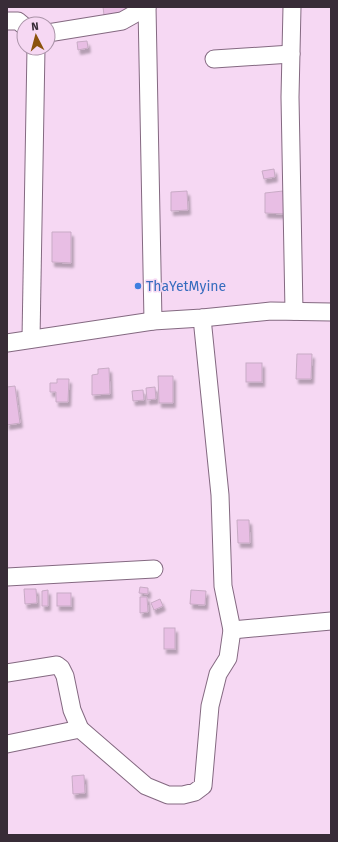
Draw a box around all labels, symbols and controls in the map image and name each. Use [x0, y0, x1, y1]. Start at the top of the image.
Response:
north arrow [16, 16, 56, 56]
text: N [31, 20, 39, 33]
place label: ThaYetMyine [146, 278, 226, 295]
marker: ThaYetMyine [133, 281, 143, 291]

